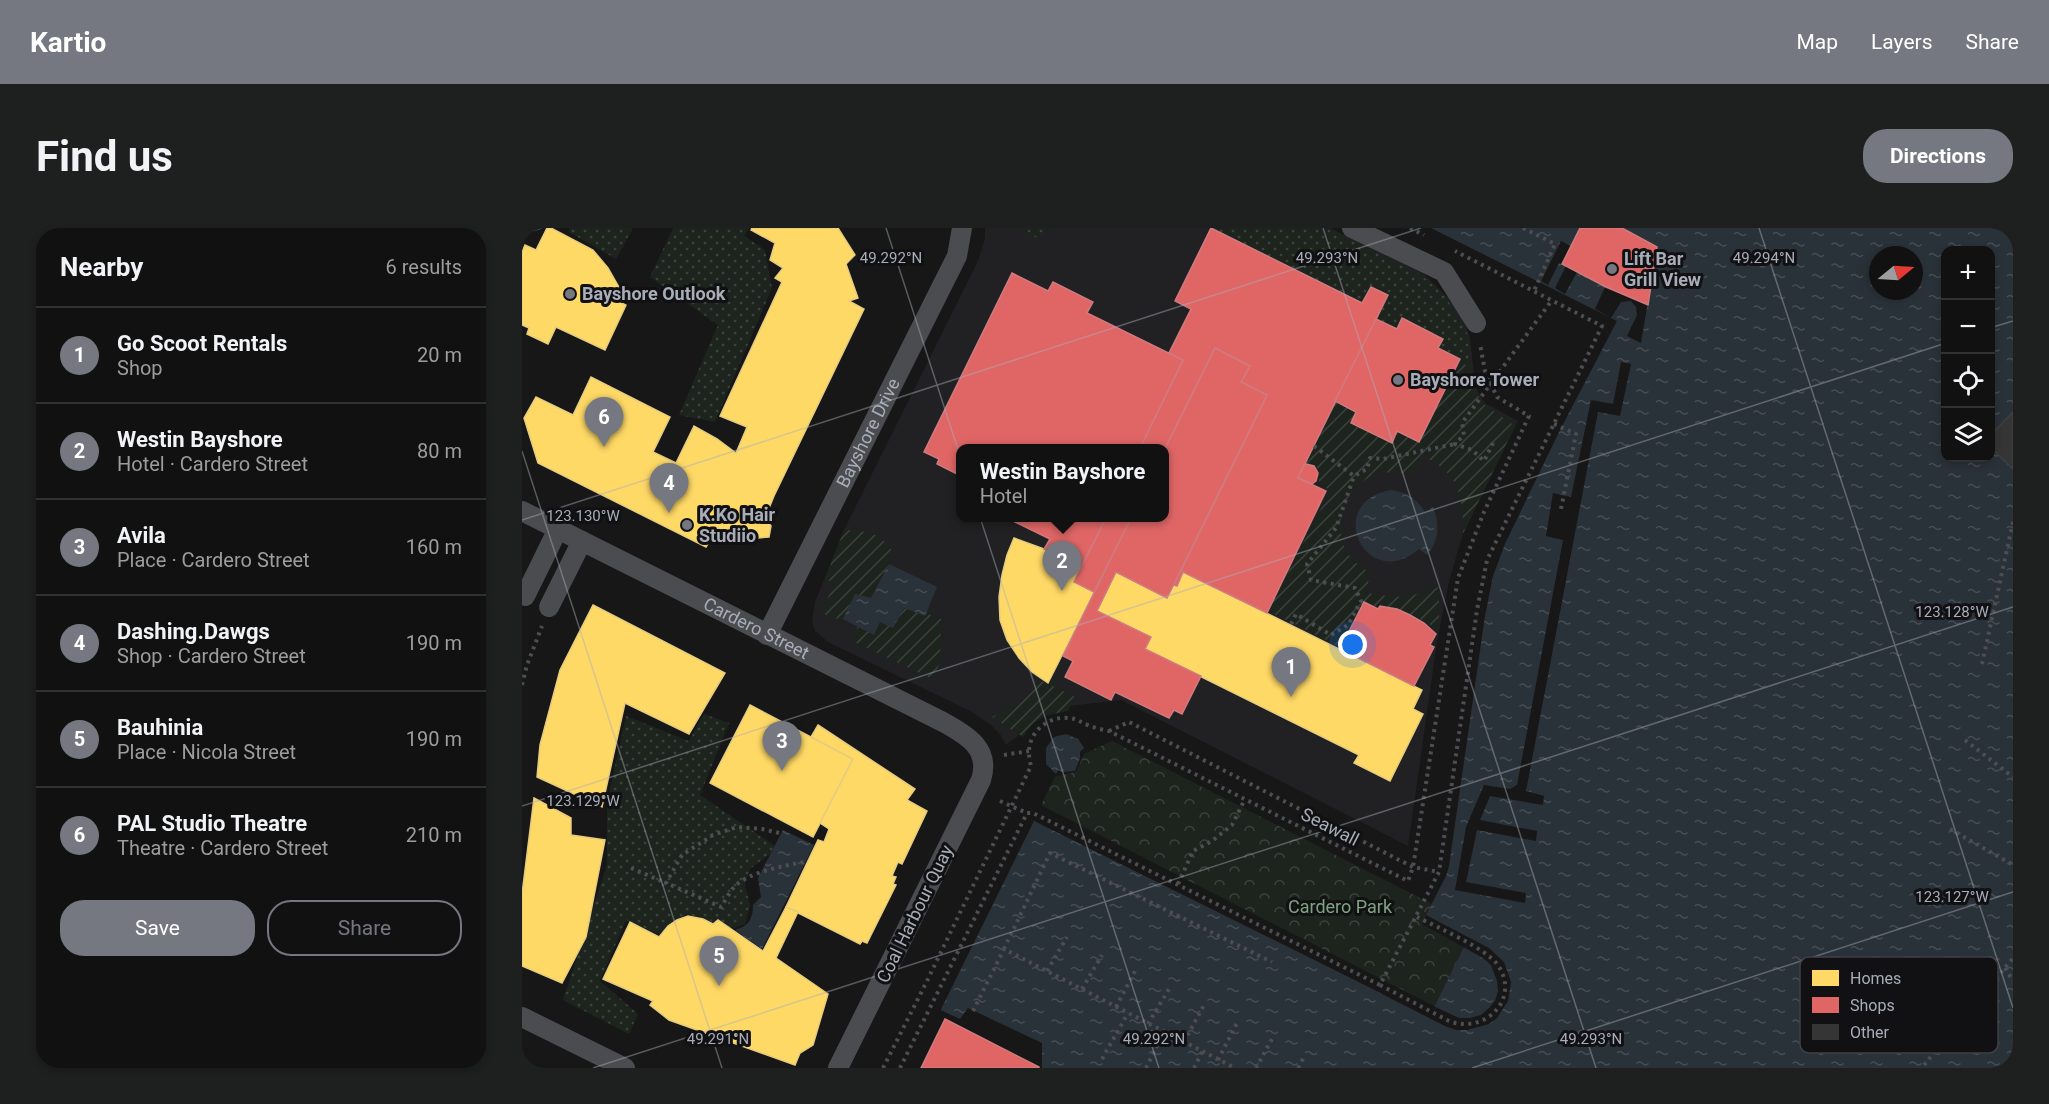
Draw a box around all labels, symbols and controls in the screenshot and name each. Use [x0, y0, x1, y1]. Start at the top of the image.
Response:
text: Kartio [30, 26, 106, 59]
text: Map [1796, 30, 1838, 54]
text: Layers [1871, 30, 1932, 54]
text: Share [1965, 30, 2019, 54]
button: Directions [1863, 129, 2013, 183]
text: Find us [36, 132, 173, 181]
north arrow [1869, 246, 1923, 300]
map controls [1941, 246, 1995, 462]
button: + [1941, 246, 1995, 300]
place label: Lift Bar Grill View [1624, 248, 1701, 290]
text: 49.292°N [860, 249, 922, 267]
text: 49.293°N [1296, 249, 1358, 267]
text: 49.294°N [1733, 249, 1795, 267]
text: Nearby [60, 252, 143, 282]
text: 6 results [386, 255, 462, 279]
marker: Lift Bar Grill View [1605, 262, 1619, 276]
place label: Bayshore Outlook [582, 283, 726, 304]
marker: Bayshore Outlook [563, 287, 577, 301]
button: − [1941, 300, 1995, 354]
text: Go Scoot Rentals [117, 331, 287, 356]
text: 1 [74, 343, 85, 367]
text: 20 m [417, 343, 462, 367]
button: locate [1941, 354, 1995, 408]
text: Shop [117, 356, 163, 380]
place label: Bayshore Tower [1410, 369, 1539, 390]
marker: Bayshore Tower [1391, 373, 1405, 387]
street label: Bayshore Drive [832, 375, 904, 491]
pin: 6 [584, 398, 623, 447]
button: layers [1941, 408, 1995, 462]
text: Westin Bayshore [117, 427, 283, 452]
text: 2 [74, 439, 85, 463]
text: 80 m [417, 439, 462, 463]
popup [956, 444, 1169, 522]
text: Hotel · Cardero Street [117, 452, 308, 476]
text: Westin Bayshore [980, 459, 1145, 484]
pin: 4 [650, 464, 688, 513]
text: Hotel [980, 484, 1027, 508]
place label: K.Ko Hair Studiio [699, 504, 776, 546]
text: 123.130°W [546, 507, 620, 525]
marker: K.Ko Hair Studiio [680, 518, 694, 532]
text: Avila [117, 523, 166, 548]
text: 3 [74, 535, 85, 559]
text: 160 m [406, 535, 462, 559]
pin: 2 [1042, 542, 1082, 591]
text: Place · Cardero Street [117, 548, 310, 572]
street label: Cardero Street [700, 593, 813, 663]
text: 123.128°W [1915, 603, 1989, 621]
text: Dashing.Dawgs [117, 619, 270, 644]
your location [1338, 630, 1367, 659]
text: 4 [74, 631, 85, 655]
text: 190 m [406, 631, 462, 655]
text: Shop · Cardero Street [117, 644, 306, 668]
pin: 1 [1272, 648, 1310, 697]
text: Bauhinia [117, 715, 203, 740]
pin: 3 [762, 722, 802, 771]
text: 5 [74, 727, 85, 751]
text: 190 m [406, 727, 462, 751]
text: Place · Nicola Street [117, 740, 296, 764]
text: 123.129°W [546, 792, 620, 810]
street label: Seawall [1298, 803, 1363, 850]
text: PAL Studio Theatre [117, 811, 307, 836]
text: 6 [74, 823, 85, 847]
text: 210 m [406, 823, 462, 847]
text: Theatre · Cardero Street [117, 836, 328, 860]
street label: Coal Harbour Quay [872, 841, 957, 986]
text: 123.127°W [1915, 888, 1989, 906]
park label: Cardero Park [1288, 896, 1393, 917]
button: Save [60, 900, 255, 956]
button: Share [267, 900, 462, 956]
pin: 5 [700, 936, 738, 986]
legend [1800, 957, 1998, 1053]
text: Homes [1850, 969, 1901, 988]
text: Shops [1850, 996, 1895, 1015]
text: Other [1850, 1023, 1890, 1042]
text: 49.291°N [687, 1030, 749, 1048]
text: 49.292°N [1123, 1030, 1185, 1048]
text: 49.293°N [1560, 1030, 1622, 1048]

